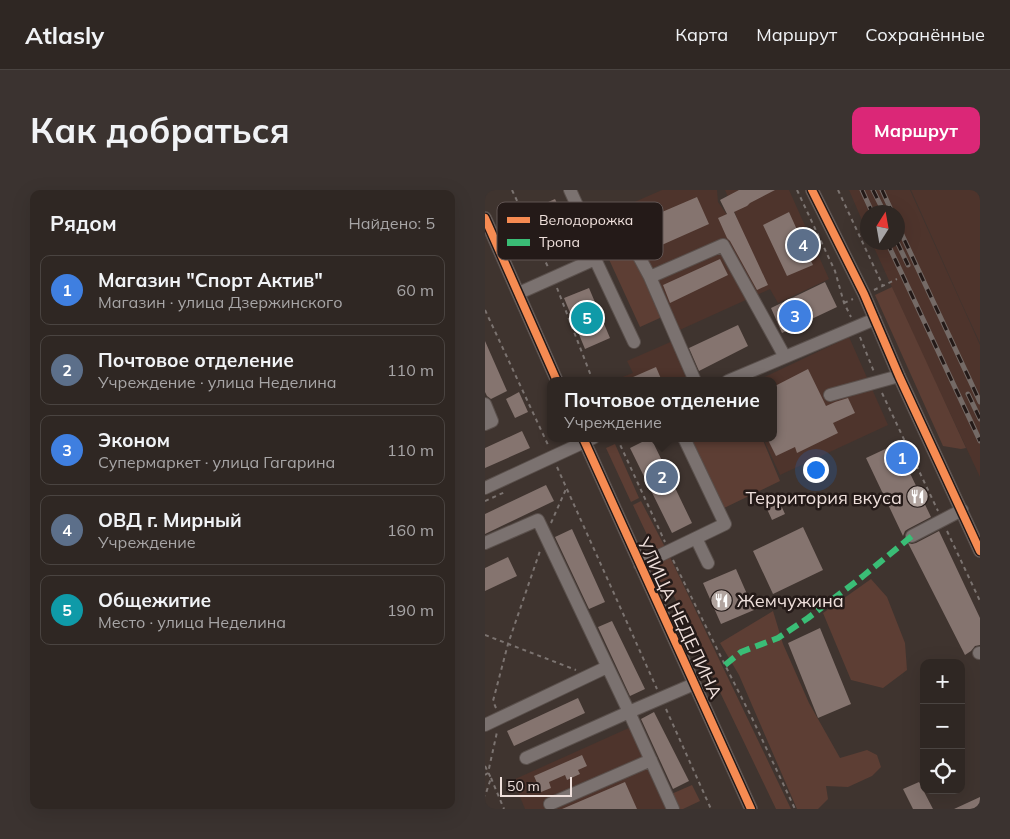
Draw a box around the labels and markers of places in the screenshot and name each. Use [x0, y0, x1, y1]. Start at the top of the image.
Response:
pin: 4 [787, 226, 819, 264]
pin: 3 [779, 297, 811, 335]
pin: 5 [571, 299, 603, 337]
pin: 1 [886, 439, 918, 477]
pin: 2 [646, 458, 678, 496]
restaurant icon: Территория вкуса [906, 485, 930, 509]
place label: Территория вкуса [746, 486, 902, 509]
restaurant icon: Жемчужина [709, 588, 733, 612]
place label: Жемчужина [737, 589, 844, 612]

